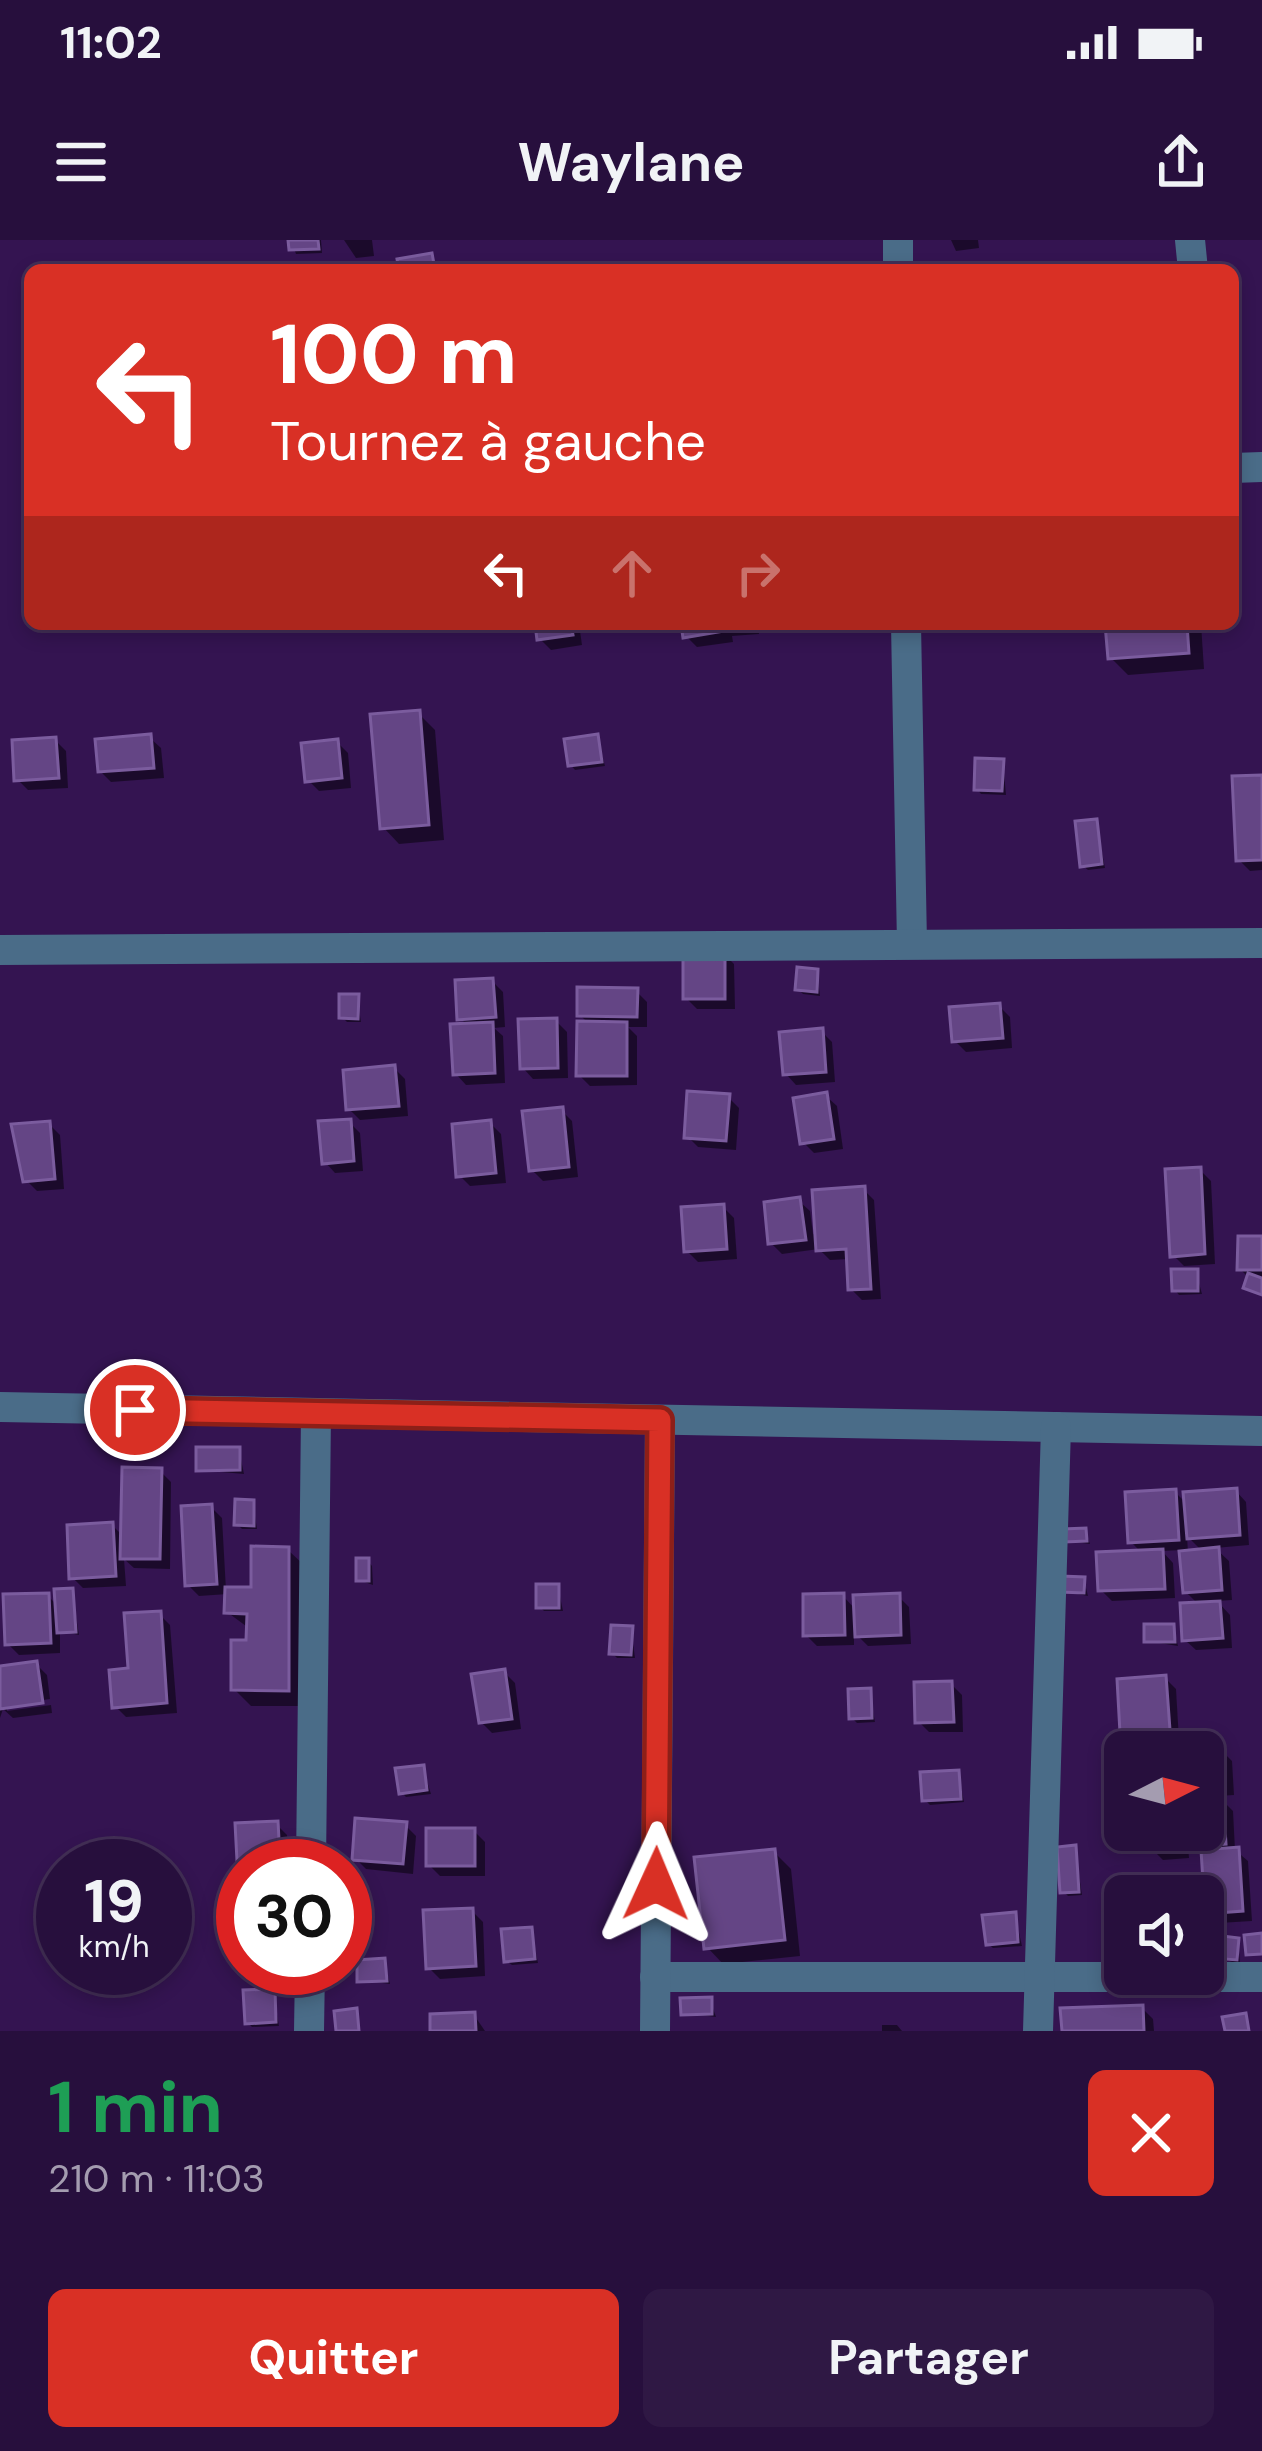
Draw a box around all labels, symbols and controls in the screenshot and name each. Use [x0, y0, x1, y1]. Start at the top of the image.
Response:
text: 11:02 [60, 13, 162, 72]
text: Waylane [518, 127, 744, 198]
icon: menu [48, 129, 114, 195]
icon: share [1148, 129, 1214, 195]
text: 100 m [270, 300, 518, 409]
icon: left [72, 312, 228, 468]
text: Tournez à gauche [270, 406, 706, 477]
icon: left [473, 540, 539, 606]
icon: ahead [599, 540, 665, 606]
icon: right [725, 540, 791, 606]
pin [84, 1359, 186, 1461]
icon: arrive [102, 1377, 168, 1443]
north arrow [1104, 1731, 1224, 1851]
map controls [1104, 1731, 1224, 1995]
position arrow [593, 1821, 719, 1947]
speed limit sign: 30 [216, 1839, 372, 1995]
text: 19 [84, 1862, 144, 1941]
button: sound [1104, 1875, 1224, 1995]
text: km/h [79, 1927, 149, 1966]
text: 1 min [48, 2061, 223, 2154]
button: close [1088, 2070, 1214, 2196]
text: 210 m · 11:03 [48, 2153, 265, 2204]
button: Quitter [48, 2289, 619, 2427]
button: Partager [643, 2289, 1214, 2427]

